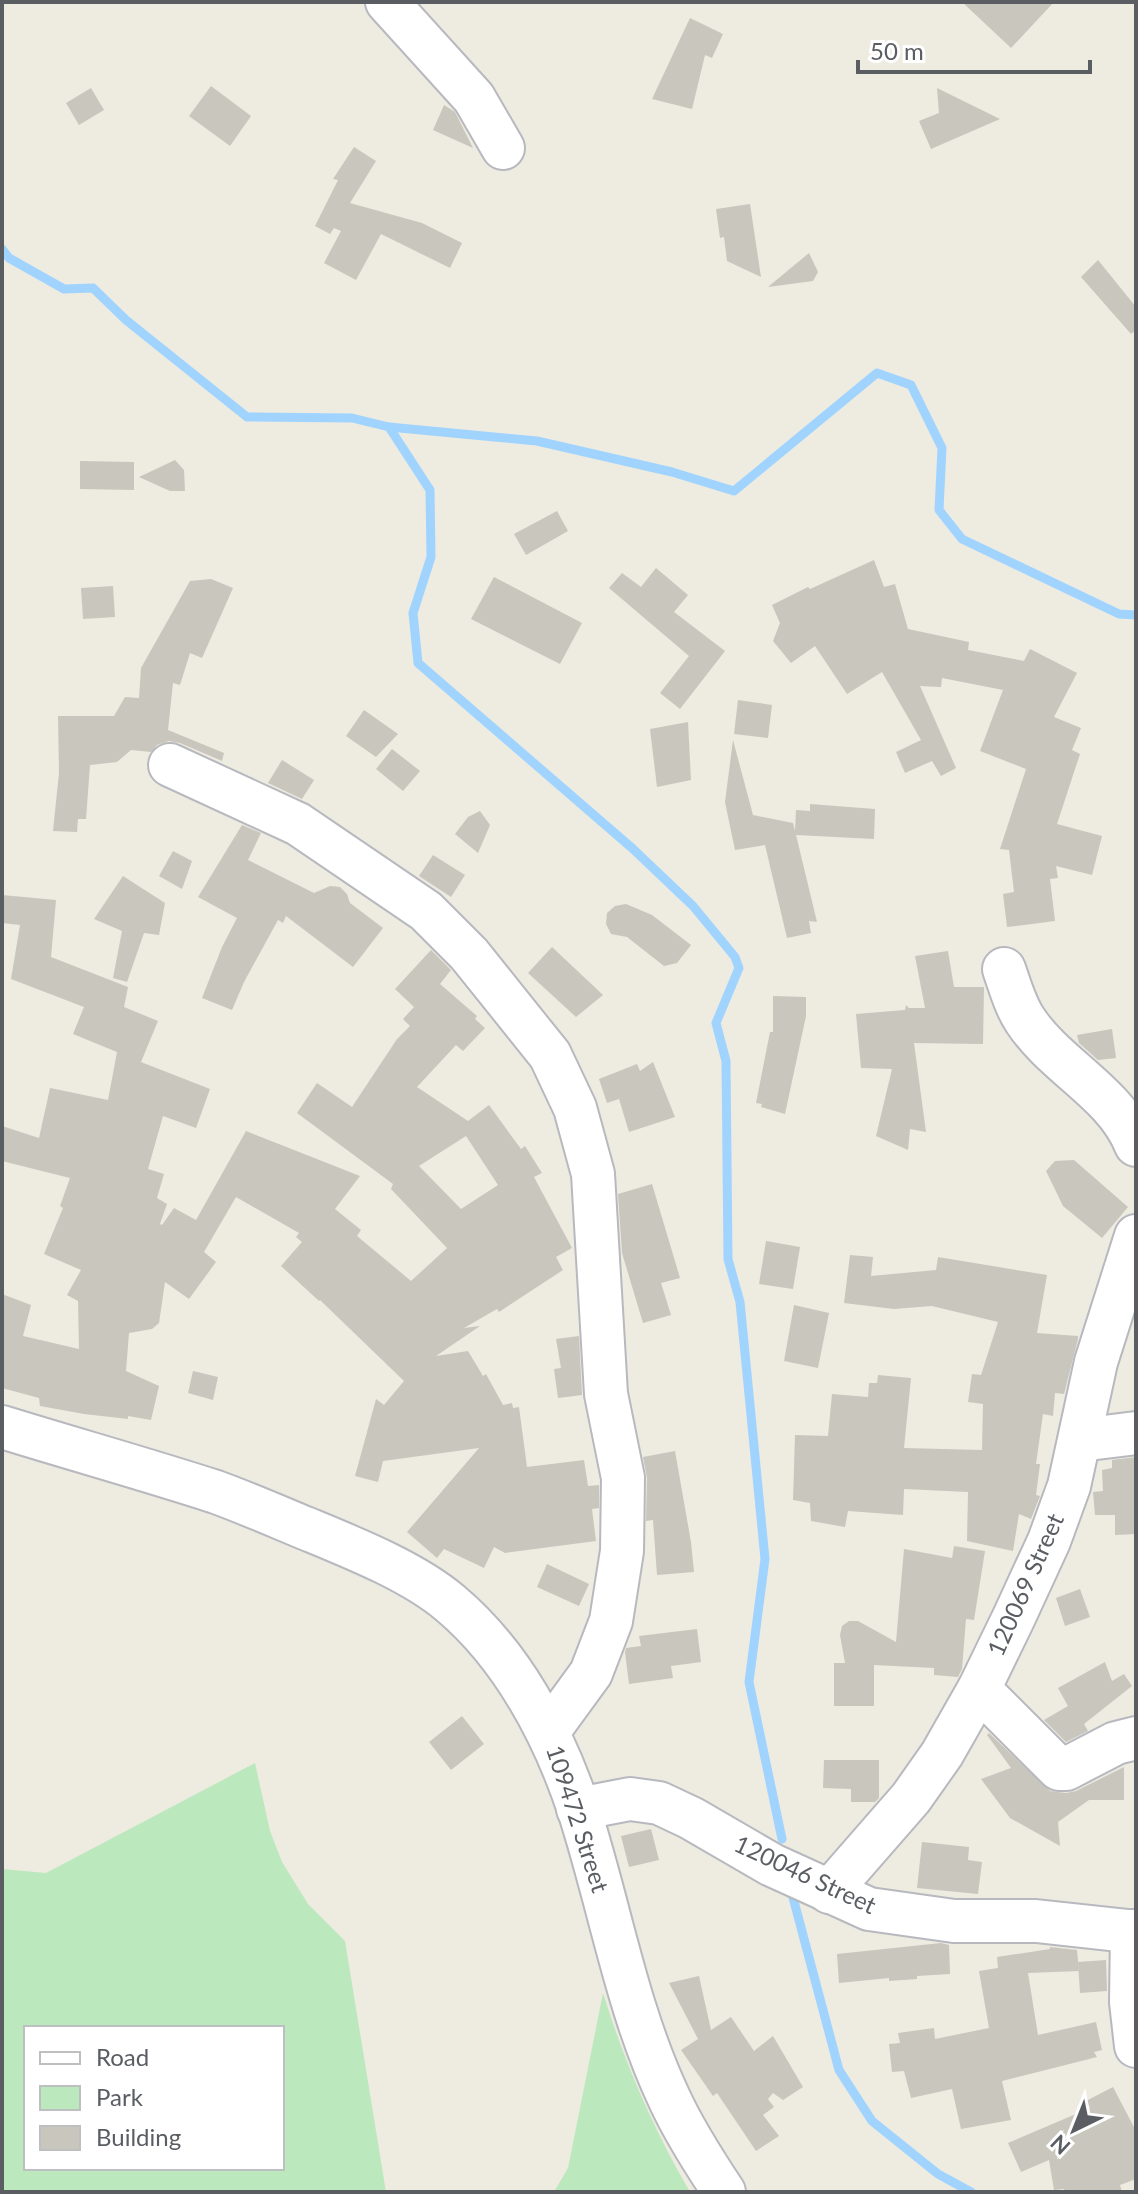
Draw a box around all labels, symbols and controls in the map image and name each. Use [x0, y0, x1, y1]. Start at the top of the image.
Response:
scale bar [858, 24, 1090, 74]
text: 50 m [870, 36, 924, 65]
street label: 120069 Street [980, 1508, 1069, 1660]
street label: 109472 Street [541, 1741, 616, 1896]
street label: 120046 Street [730, 1828, 881, 1919]
legend [24, 2026, 284, 2170]
text: Road [96, 2042, 149, 2071]
text: Park [96, 2082, 144, 2111]
north arrow [1034, 2090, 1114, 2170]
text: Building [96, 2122, 181, 2151]
text: N [1045, 2129, 1075, 2161]

